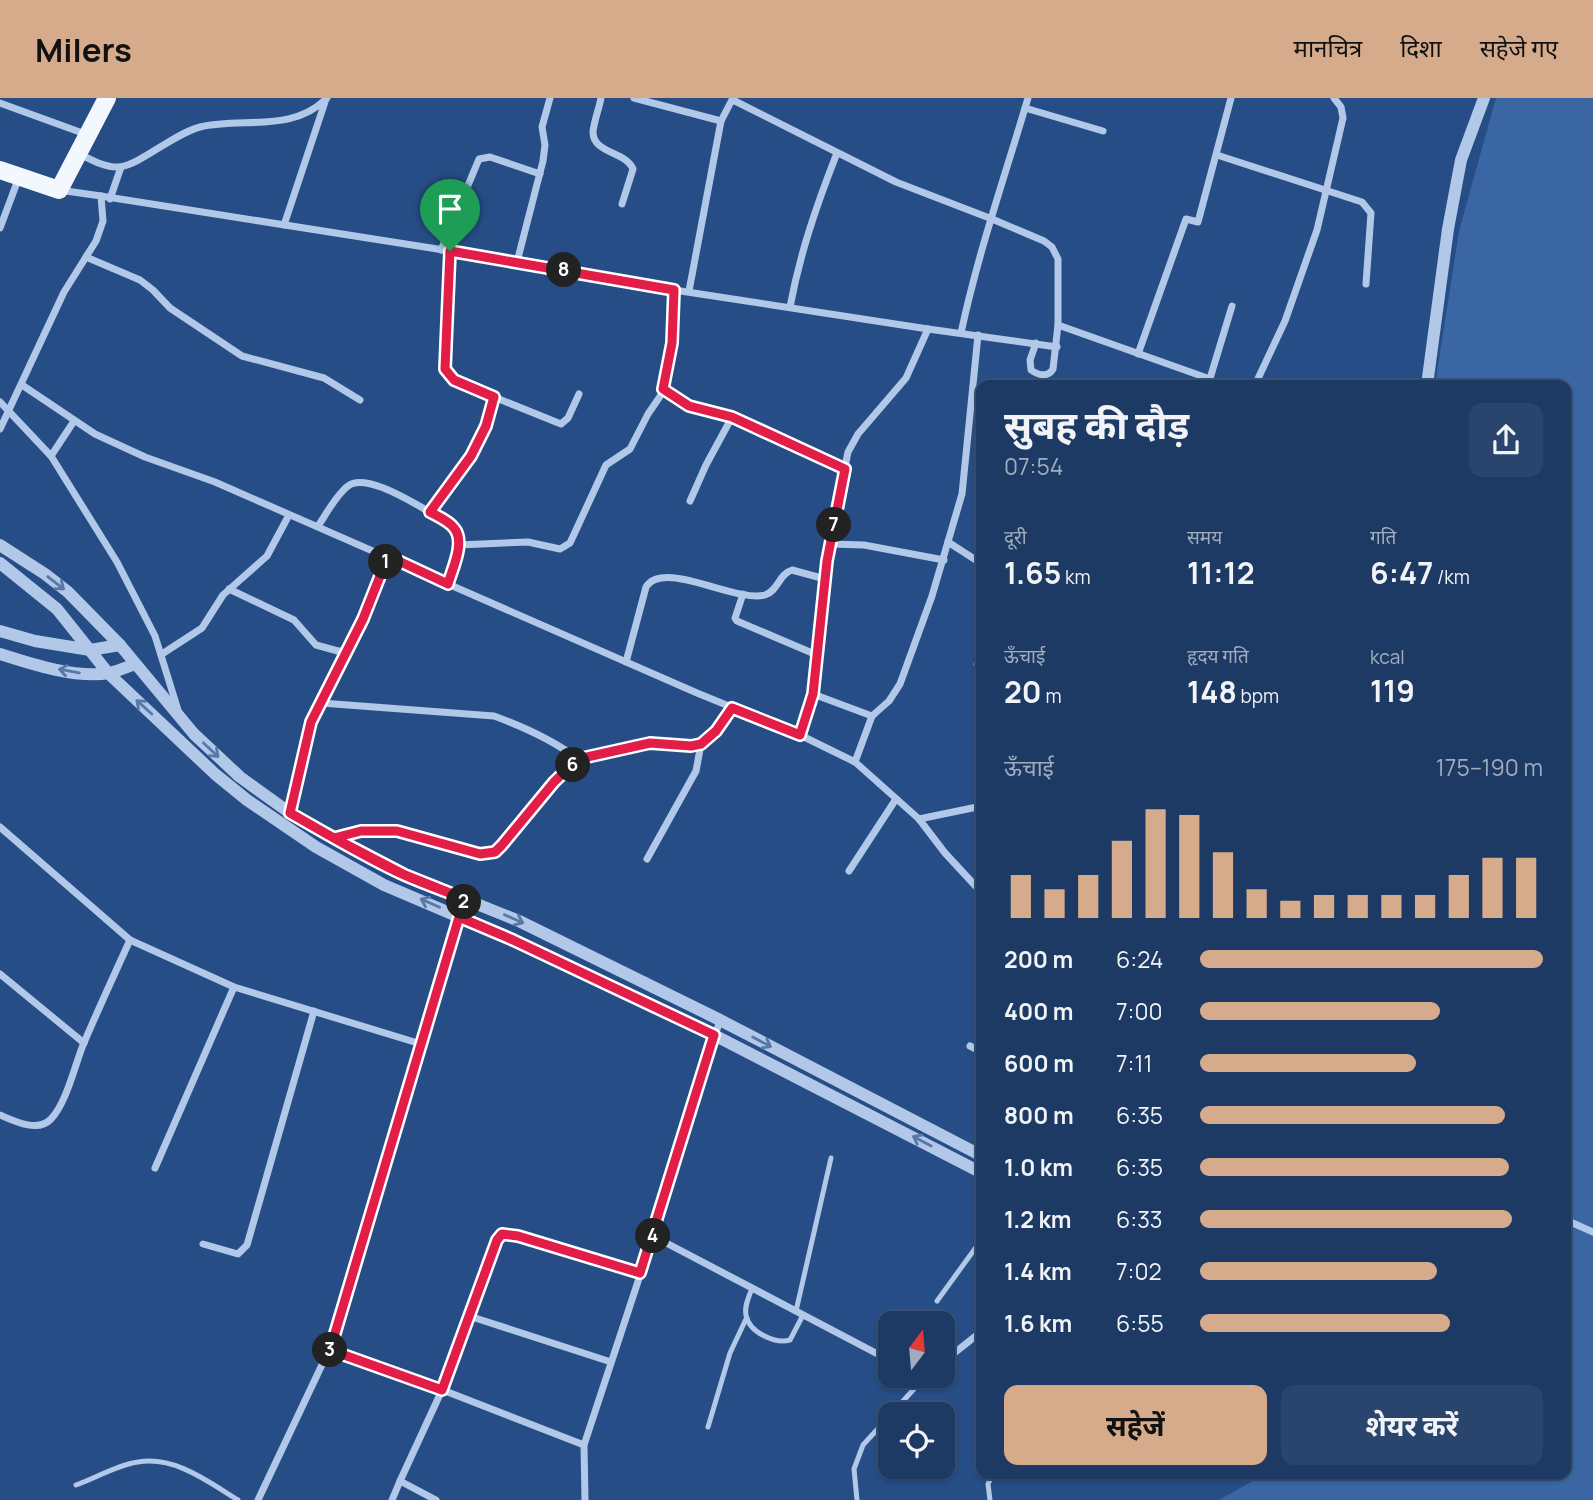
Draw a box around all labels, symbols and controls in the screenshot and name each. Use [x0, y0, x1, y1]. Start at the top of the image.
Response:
text: Milers [35, 27, 132, 72]
text: मानचित्र [1294, 31, 1362, 64]
text: दिशा [1400, 31, 1442, 64]
text: सहेजे गए [1480, 31, 1558, 64]
pin [420, 179, 480, 251]
icon: arrive [431, 190, 469, 228]
pin: 8 [546, 252, 582, 288]
text: 8 [558, 256, 569, 282]
text: सुबह की दौड़ [1004, 398, 1189, 450]
button: share [1469, 403, 1543, 477]
text: 07:54 [1004, 450, 1063, 482]
pin: 7 [816, 508, 852, 542]
text: 7 [828, 511, 839, 537]
text: दूरी [1004, 524, 1027, 550]
text: समय [1187, 524, 1222, 550]
text: गति [1370, 524, 1396, 550]
pin: 1 [368, 545, 404, 580]
text: 1 [381, 548, 390, 574]
text: 1.65 [1004, 552, 1061, 593]
text: 11:12 [1187, 552, 1255, 593]
text: 6:47 [1370, 552, 1433, 593]
text: km [1061, 564, 1091, 590]
text: /km [1433, 564, 1470, 590]
one-way arrow [47, 576, 65, 591]
text: ऊँचाई [1004, 643, 1045, 669]
text: हृदय गति [1187, 643, 1249, 669]
text: kcal [1370, 644, 1405, 670]
one-way arrow [58, 664, 80, 677]
text: 119 [1370, 670, 1415, 711]
text: 20 [1004, 671, 1042, 712]
text: 148 [1187, 671, 1237, 712]
text: m [1042, 683, 1062, 709]
text: bpm [1237, 683, 1279, 709]
one-way arrow [135, 699, 153, 715]
one-way arrow [202, 741, 219, 758]
pin: 6 [556, 748, 590, 782]
text: 6 [567, 751, 578, 777]
text: ऊँचाई [1004, 751, 1054, 783]
text: 175–190 m [1436, 751, 1543, 783]
pin: 2 [447, 884, 482, 920]
text: 2 [458, 888, 469, 914]
one-way arrow [420, 896, 442, 909]
one-way arrow [503, 913, 524, 926]
text: 200 m [1004, 943, 1073, 975]
text: 6:24 [1116, 943, 1163, 975]
text: 400 m [1004, 995, 1074, 1027]
text: 7:00 [1116, 995, 1162, 1027]
one-way arrow [751, 1036, 771, 1050]
text: 600 m [1004, 1047, 1074, 1079]
text: 7:11 [1116, 1047, 1152, 1079]
text: 800 m [1004, 1099, 1074, 1131]
text: 6:35 [1116, 1099, 1163, 1131]
one-way arrow [912, 1134, 932, 1148]
text: 1.0 km [1004, 1151, 1073, 1183]
text: 6:35 [1116, 1151, 1163, 1183]
text: 1.2 km [1004, 1203, 1071, 1235]
text: 6:33 [1116, 1203, 1163, 1235]
pin: 4 [636, 1218, 670, 1254]
text: 4 [647, 1222, 658, 1248]
text: 1.4 km [1004, 1255, 1072, 1287]
text: 7:02 [1116, 1255, 1162, 1287]
text: 1.6 km [1004, 1307, 1072, 1339]
text: 6:55 [1116, 1307, 1164, 1339]
north arrow [878, 1311, 956, 1388]
map controls [878, 1311, 955, 1479]
pin: 3 [312, 1332, 348, 1368]
text: 3 [324, 1336, 335, 1362]
button: सहेजें [1004, 1385, 1267, 1465]
button: शेयर करें [1281, 1385, 1543, 1465]
button: locate [878, 1402, 955, 1479]

